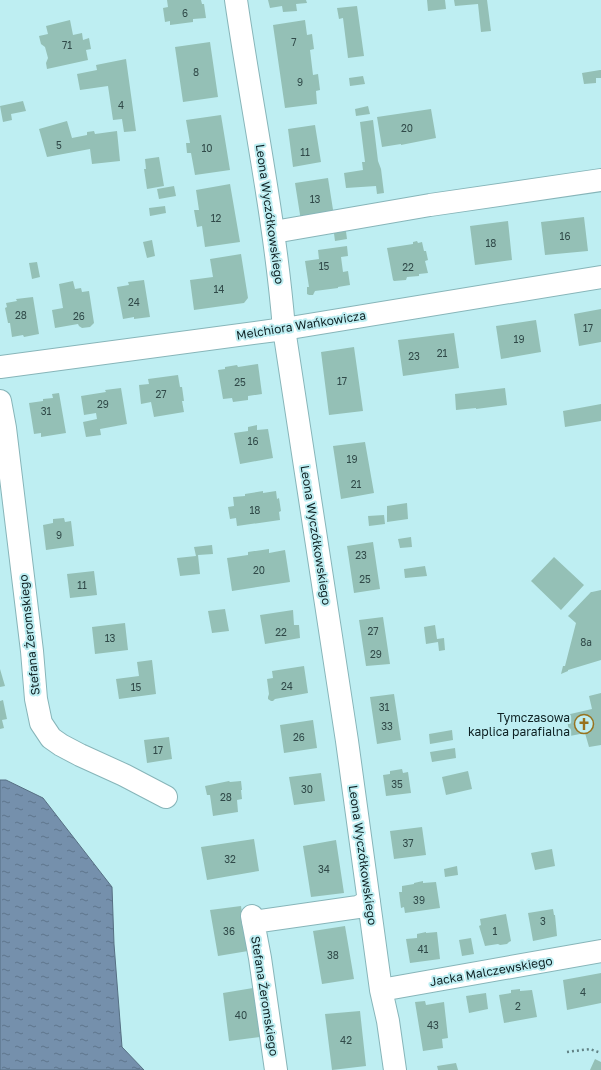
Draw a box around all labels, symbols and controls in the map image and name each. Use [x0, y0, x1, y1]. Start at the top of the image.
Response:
house number: 6 [182, 7, 188, 19]
house number: 7 [291, 36, 297, 48]
house number: 71 [62, 39, 72, 51]
house number: 8 [193, 66, 199, 78]
house number: 9 [297, 76, 303, 88]
house number: 4 [118, 99, 124, 111]
house number: 20 [401, 122, 413, 134]
house number: 5 [56, 139, 62, 151]
house number: 10 [201, 142, 213, 154]
street label: Leona Wyczółkowskiego [253, 143, 287, 285]
house number: 11 [300, 146, 310, 158]
house number: 13 [310, 193, 320, 205]
house number: 12 [211, 212, 222, 224]
house number: 16 [560, 230, 570, 242]
house number: 18 [486, 237, 496, 249]
house number: 15 [319, 260, 330, 272]
house number: 22 [402, 261, 414, 273]
house number: 14 [214, 283, 224, 295]
house number: 24 [128, 296, 140, 308]
street label: Melchiora Wańkowicza [235, 307, 367, 343]
house number: 28 [15, 309, 27, 321]
house number: 26 [73, 310, 85, 322]
house number: 17 [583, 322, 593, 334]
house number: 19 [514, 333, 524, 345]
house number: 21 [437, 347, 447, 359]
house number: 23 [408, 350, 420, 362]
house number: 17 [337, 375, 347, 387]
house number: 25 [234, 376, 246, 388]
house number: 27 [155, 388, 167, 400]
house number: 29 [97, 398, 109, 410]
house number: 31 [41, 405, 51, 417]
house number: 16 [248, 435, 258, 447]
house number: 19 [347, 453, 357, 465]
street label: Leona Wyczółkowskiego [298, 464, 334, 606]
house number: 21 [351, 478, 361, 490]
house number: 18 [250, 504, 260, 516]
house number: 9 [56, 529, 62, 541]
house number: 23 [355, 549, 367, 561]
house number: 20 [253, 564, 265, 576]
house number: 25 [359, 573, 371, 585]
street label: Stefana Żeromskiego [15, 574, 43, 696]
house number: 11 [77, 579, 87, 591]
house number: 27 [367, 625, 379, 637]
house number: 22 [275, 626, 287, 638]
house number: 13 [105, 632, 115, 644]
house number: 8a [580, 636, 592, 648]
house number: 29 [370, 648, 382, 660]
house number: 24 [281, 680, 293, 692]
house number: 15 [131, 681, 142, 693]
house number: 31 [379, 701, 389, 713]
place label: Tymczasowa kaplica parafialna [468, 710, 570, 739]
church icon: Tymczasowa kaplica parafialna [573, 713, 595, 735]
house number: 33 [381, 720, 393, 732]
house number: 26 [293, 731, 305, 743]
house number: 17 [153, 744, 163, 756]
house number: 35 [391, 778, 403, 790]
house number: 30 [301, 783, 313, 795]
street label: Leona Wyczółkowskiego [346, 784, 380, 926]
house number: 28 [220, 791, 232, 803]
house number: 37 [402, 837, 414, 849]
house number: 32 [224, 853, 236, 865]
house number: 34 [318, 863, 330, 875]
house number: 39 [413, 894, 425, 906]
house number: 3 [540, 915, 546, 927]
house number: 36 [223, 925, 235, 937]
house number: 1 [493, 925, 498, 937]
street label: Stefana Żeromskiego [248, 935, 282, 1057]
house number: 41 [418, 943, 429, 955]
house number: 38 [327, 949, 339, 961]
street label: Jacka Malczewskiego [428, 953, 554, 989]
house number: 4 [580, 986, 586, 998]
house number: 2 [515, 1000, 521, 1012]
house number: 40 [235, 1009, 247, 1021]
house number: 43 [427, 1019, 439, 1031]
house number: 42 [340, 1034, 352, 1046]

